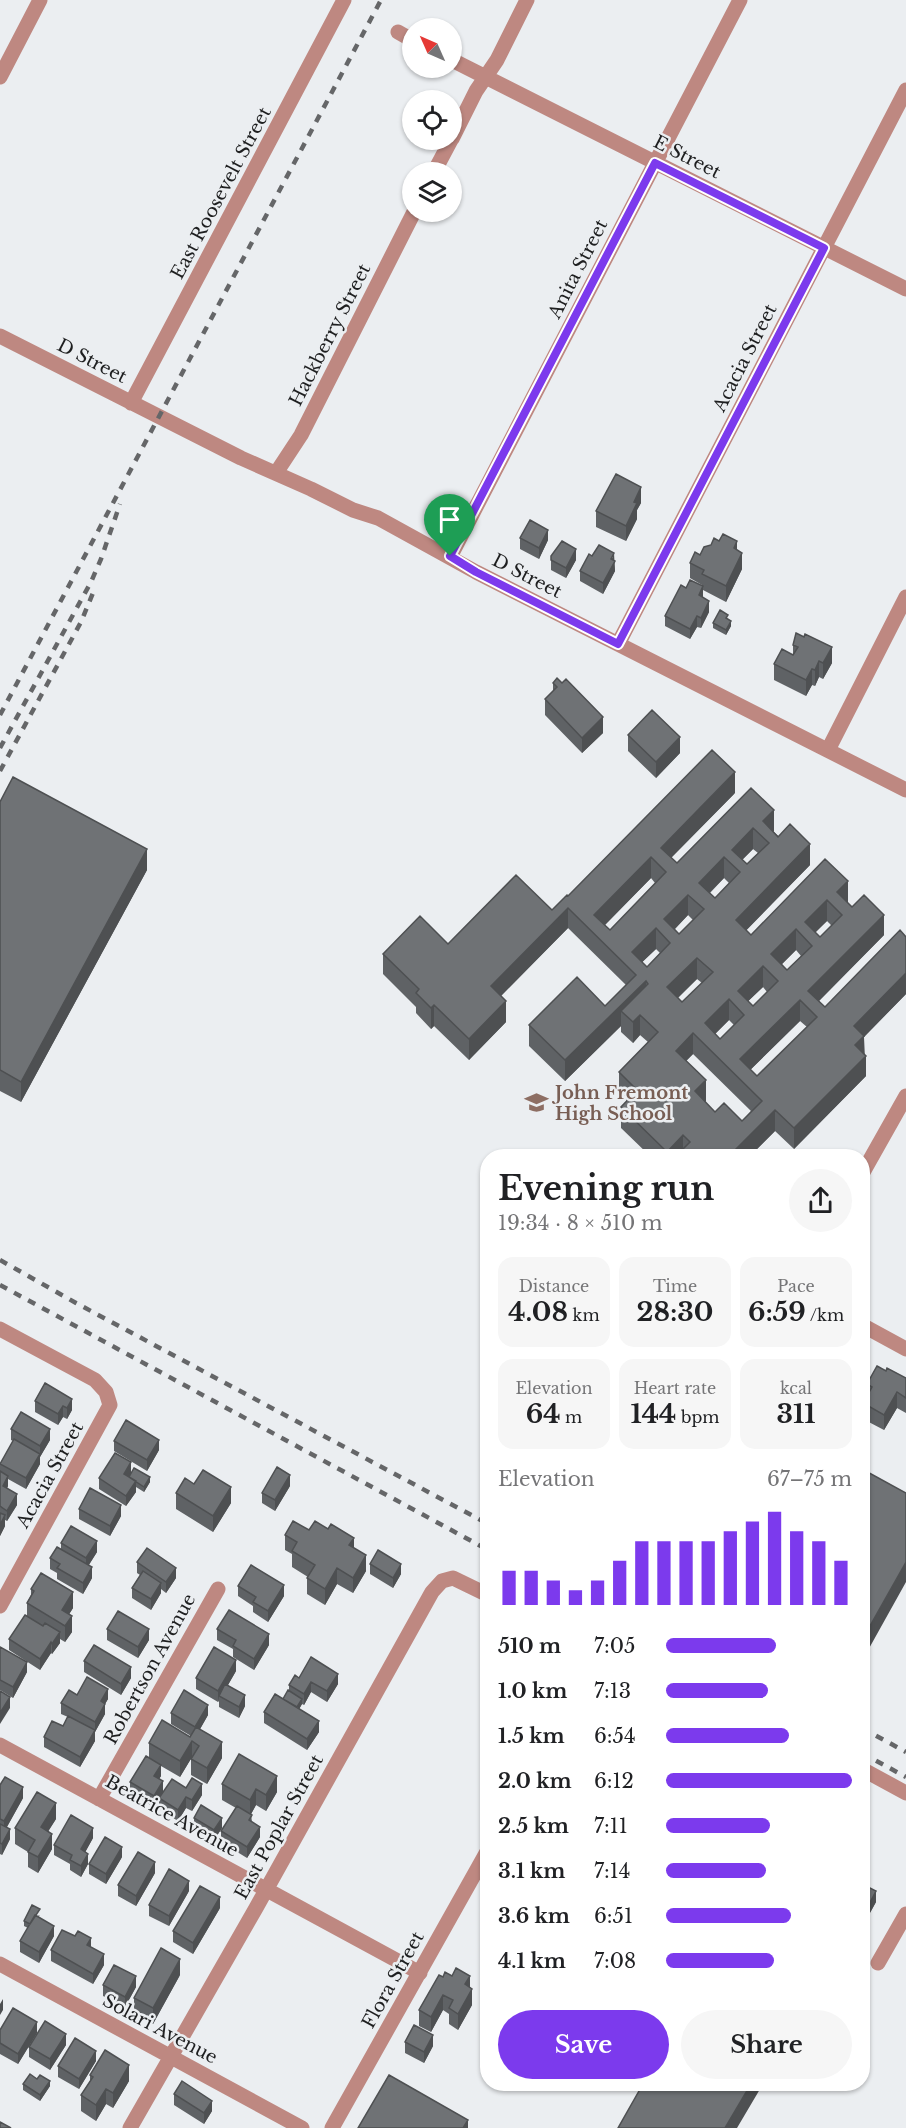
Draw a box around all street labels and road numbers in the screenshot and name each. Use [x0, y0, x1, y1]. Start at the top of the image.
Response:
street label: East Roosevelt Street [166, 103, 276, 283]
street label: E Street [650, 131, 724, 183]
street label: Anita Street [543, 216, 612, 323]
street label: Hackberry Street [285, 260, 376, 410]
street label: Acacia Street [708, 300, 782, 417]
street label: D Street [53, 334, 131, 388]
street label: D Street [488, 549, 566, 603]
street label: Acacia Street [11, 1418, 88, 1533]
street label: Robertson Avenue [100, 1590, 200, 1748]
street label: East Poplar Street [230, 1751, 328, 1903]
street label: Beatrice Avenue [102, 1770, 242, 1862]
street label: Flora Street [357, 1928, 429, 2032]
street label: Solari Avenue [99, 1989, 221, 2069]

